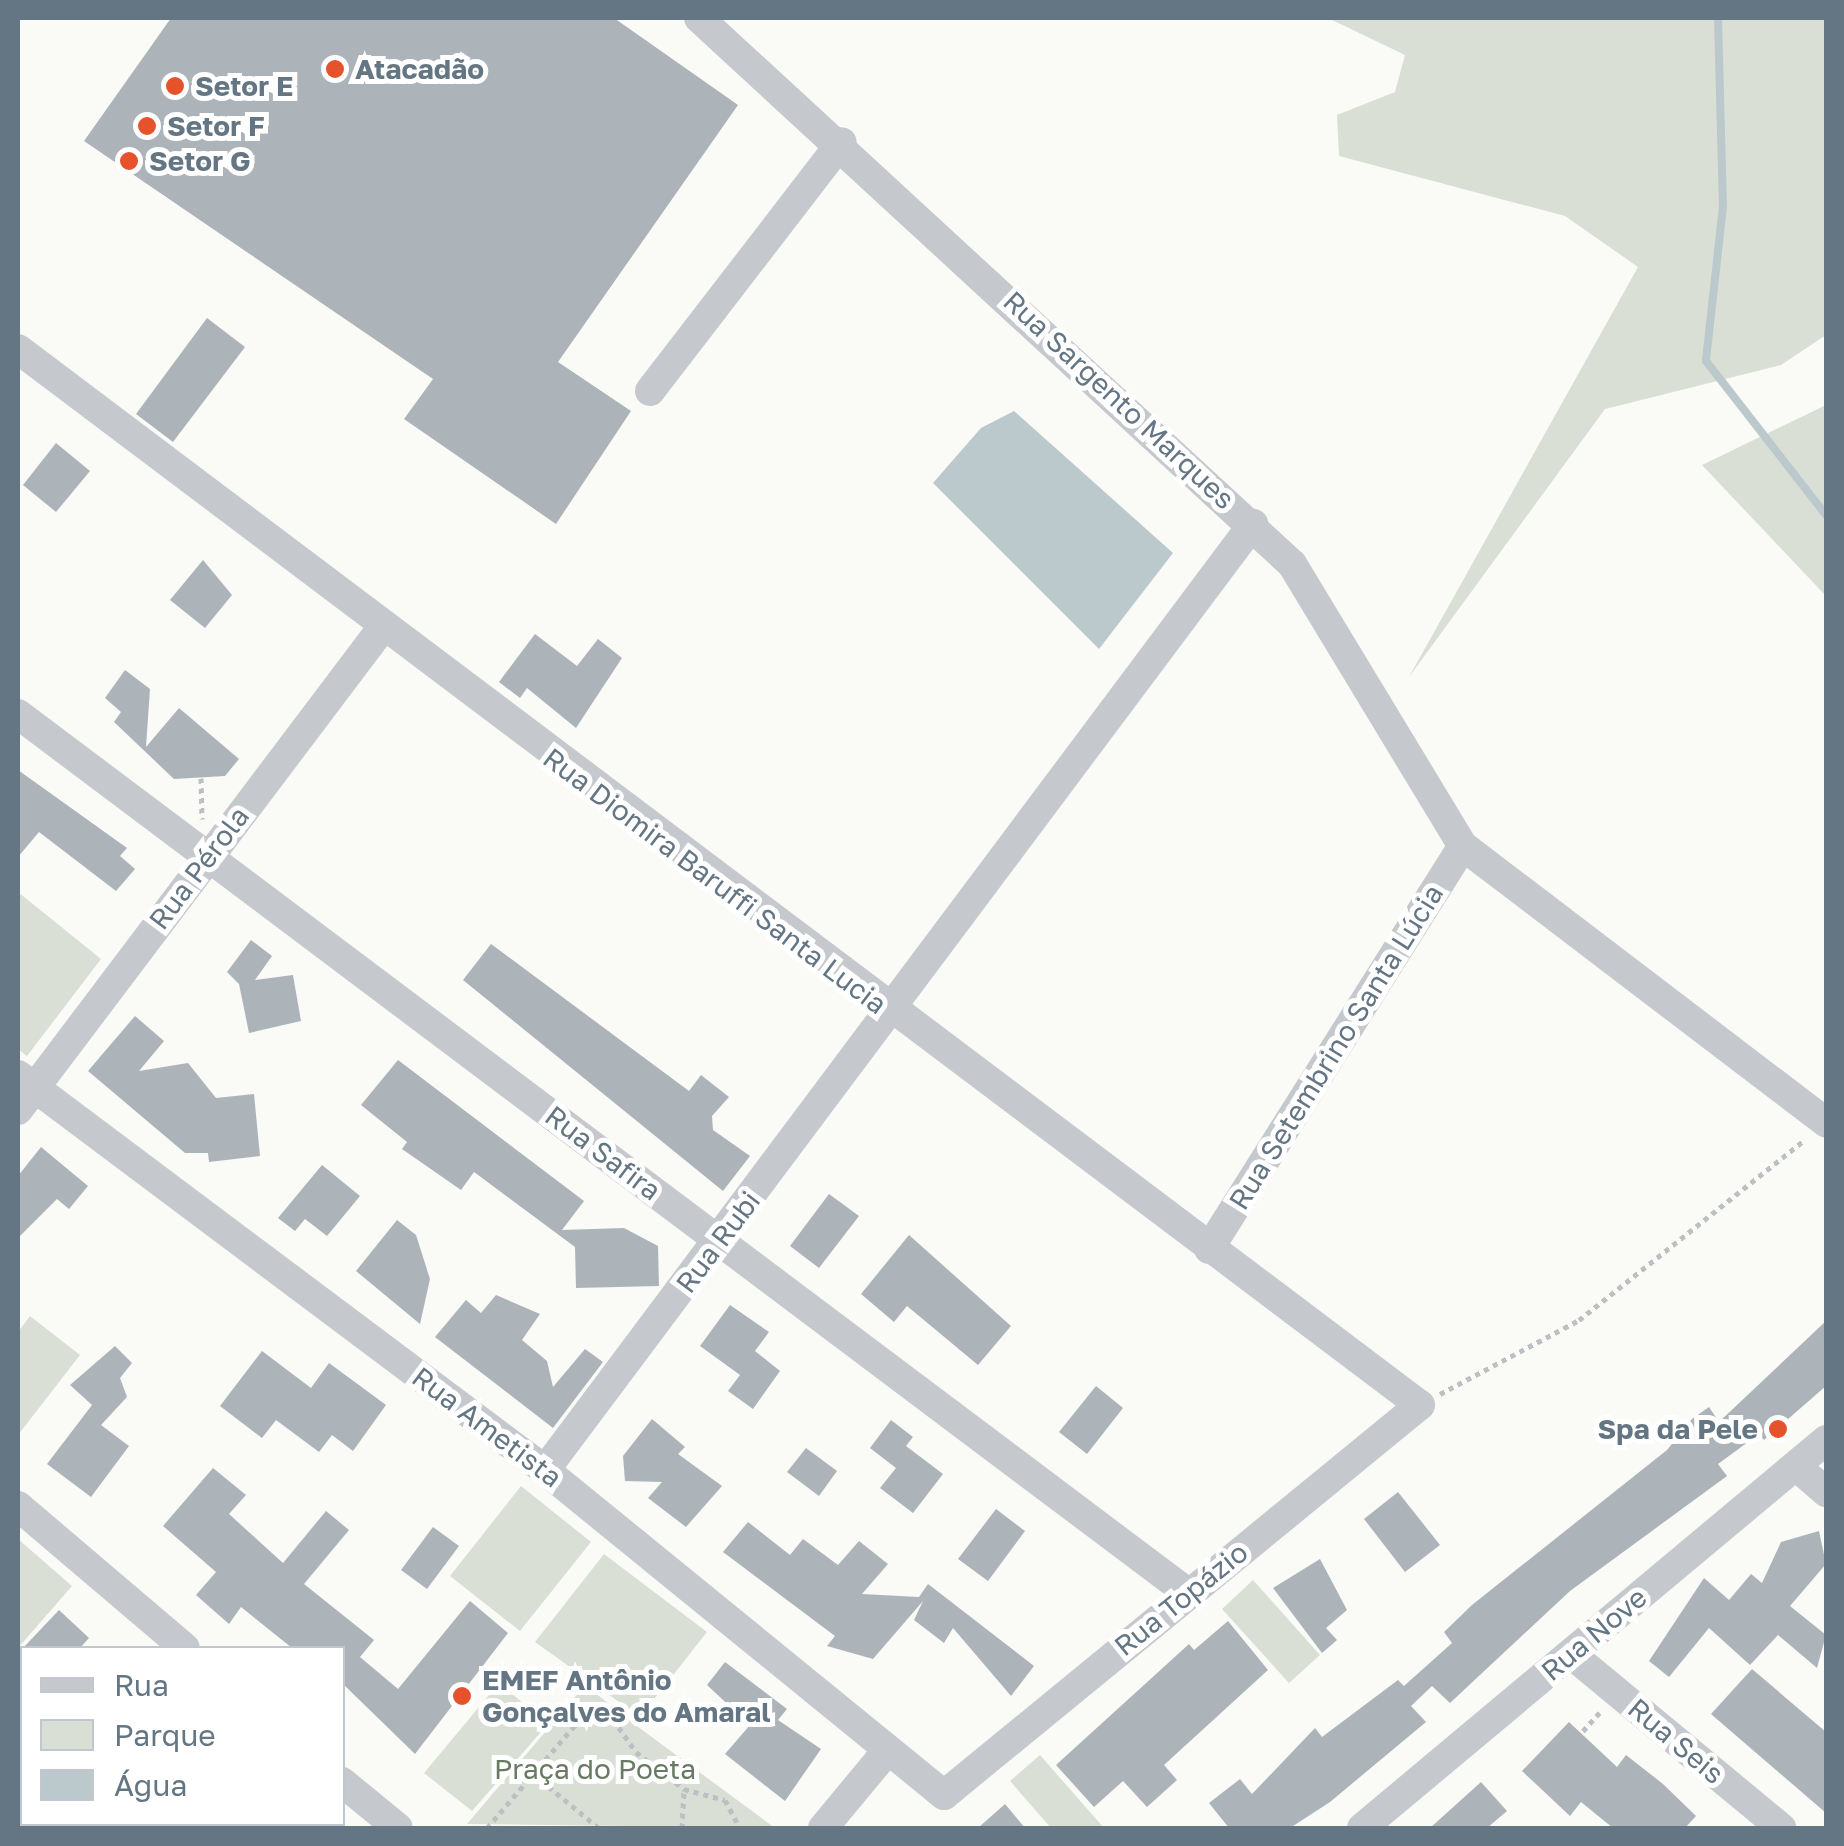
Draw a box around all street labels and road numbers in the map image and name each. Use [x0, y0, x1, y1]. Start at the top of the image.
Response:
street label: Rua Sargento Marques [996, 284, 1242, 516]
street label: Rua Diomira Baruffi Santa Lucia [537, 741, 893, 1021]
street label: Rua Pérola [142, 800, 256, 936]
street label: Rua Setembrino Santa Lúcia [1222, 878, 1450, 1216]
street label: Rua Safira [539, 1099, 667, 1207]
street label: Rua Rubi [669, 1185, 767, 1299]
street label: Rua Ametista [406, 1360, 568, 1494]
street label: Rua Topázio [1108, 1535, 1254, 1663]
street label: Rua Nove [1535, 1580, 1653, 1688]
street label: Rua Seis [1621, 1691, 1731, 1791]

